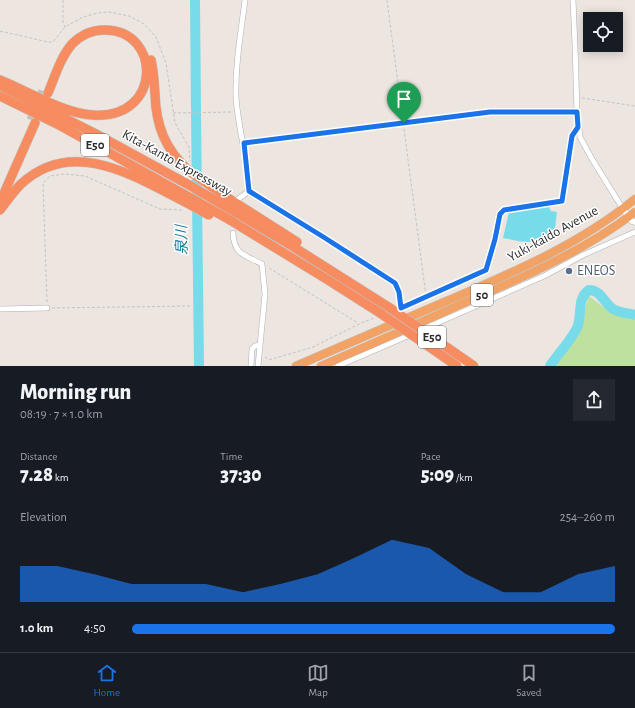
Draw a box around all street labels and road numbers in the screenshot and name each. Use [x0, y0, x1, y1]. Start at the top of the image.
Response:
street label: Kita-Kanto Expressway [120, 127, 234, 199]
road number: E50 [81, 134, 109, 156]
street label: Yuki-kaido Avenue [505, 203, 601, 265]
road number: 50 [471, 284, 493, 306]
road number: E50 [418, 326, 446, 348]

